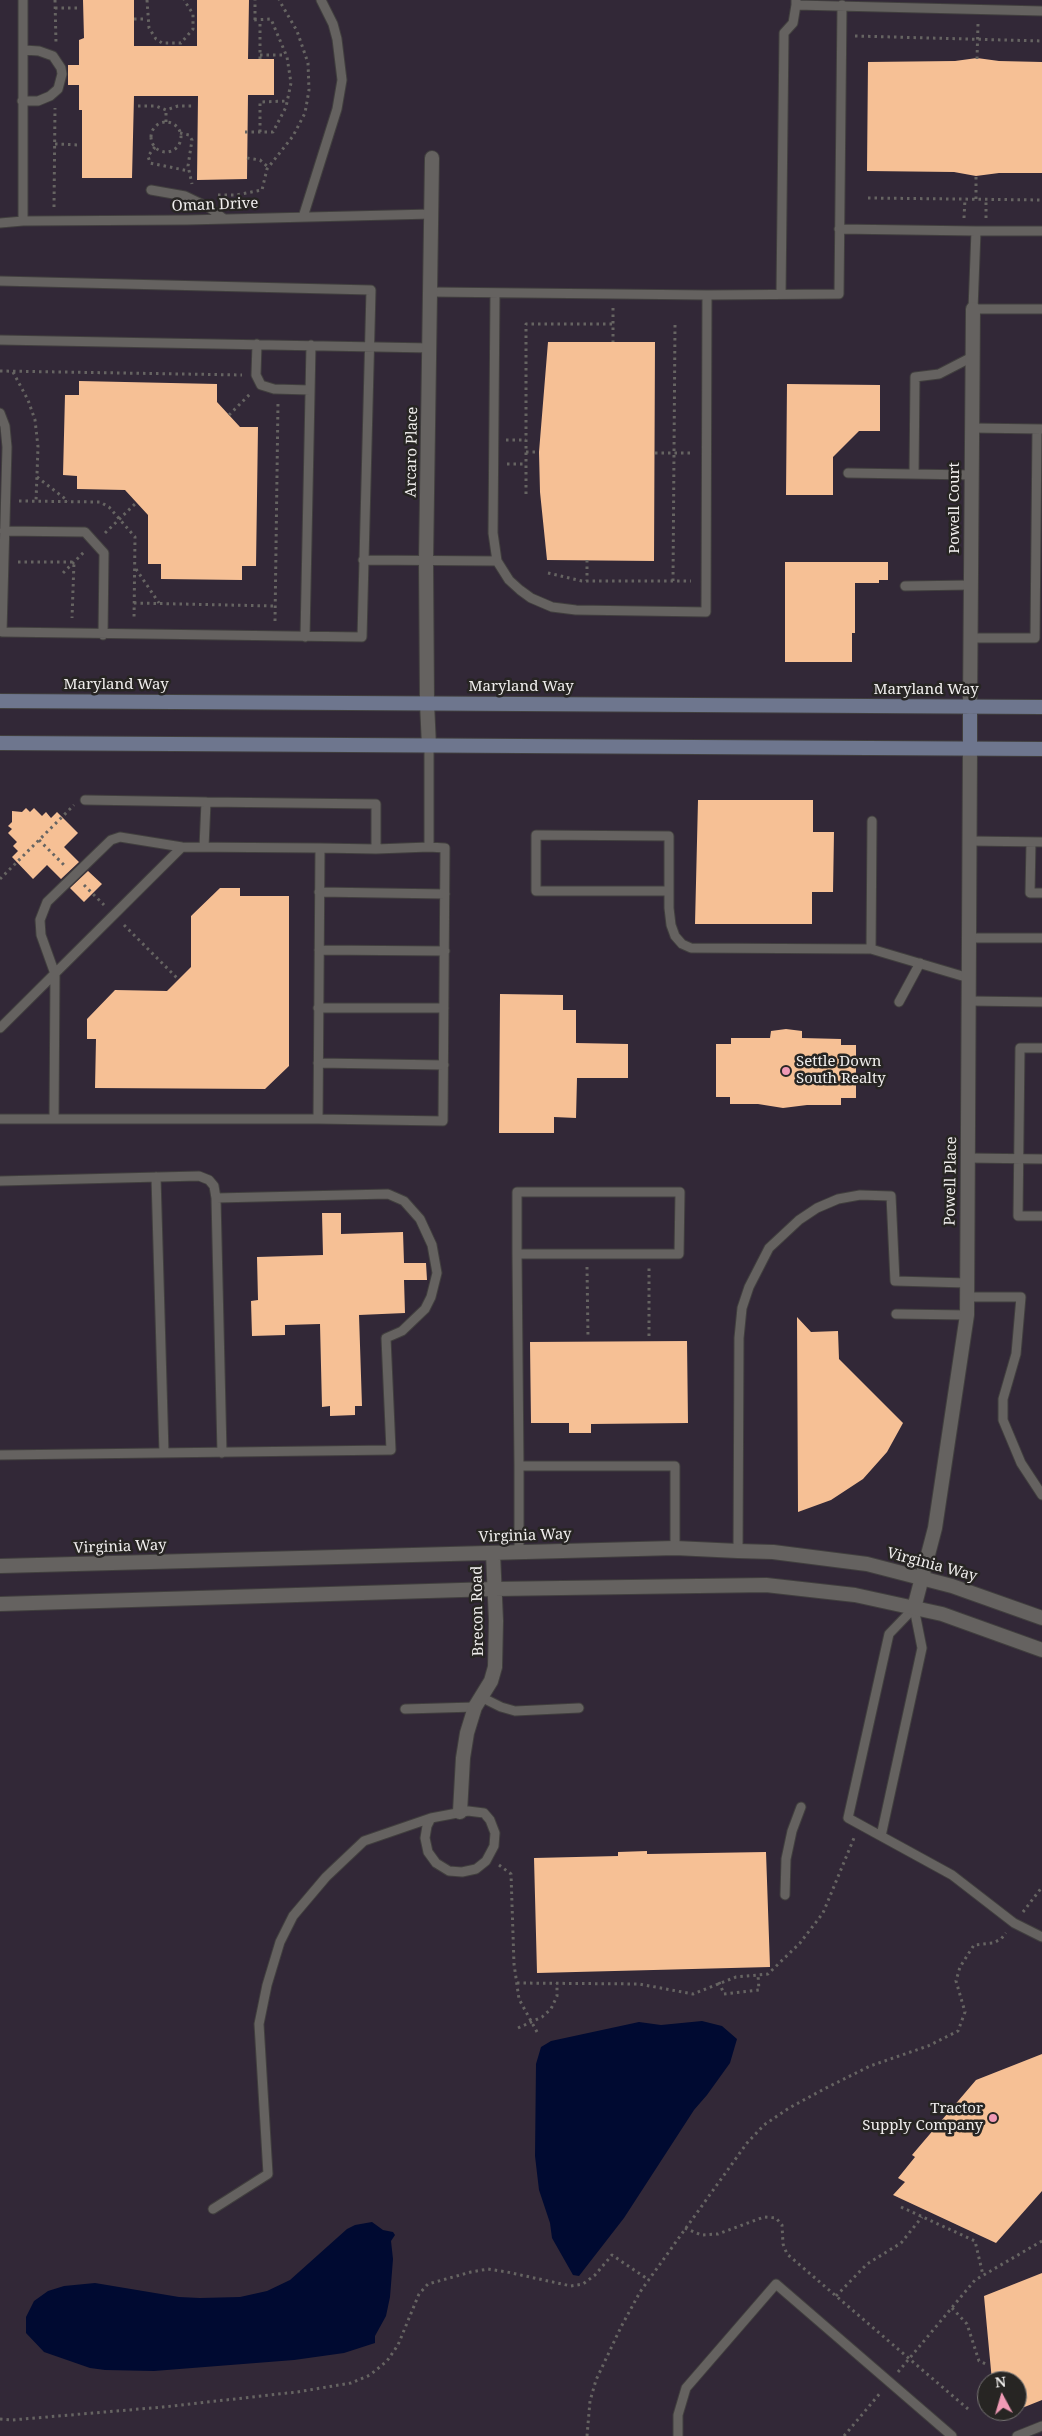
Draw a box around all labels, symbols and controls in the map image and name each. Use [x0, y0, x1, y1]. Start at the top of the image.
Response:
street label: Oman Drive [171, 194, 259, 216]
street label: Arcaro Place [402, 407, 422, 497]
street label: Powell Court [946, 462, 964, 554]
street label: Maryland Way [63, 676, 169, 694]
street label: Maryland Way [468, 678, 574, 696]
street label: Maryland Way [873, 681, 979, 699]
place label: Settle Down South Realty [796, 1053, 886, 1088]
marker: Settle Down South Realty [780, 1065, 792, 1077]
street label: Powell Place [941, 1136, 961, 1226]
street label: Virginia Way [478, 1525, 572, 1547]
street label: Virginia Way [73, 1536, 167, 1558]
street label: Virginia Way [885, 1544, 979, 1586]
street label: Brecon Road [468, 1566, 488, 1656]
place label: Tractor Supply Company [862, 2100, 983, 2135]
marker: Tractor Supply Company [987, 2112, 999, 2124]
north arrow [977, 2371, 1027, 2421]
text: N [994, 2372, 1007, 2392]

